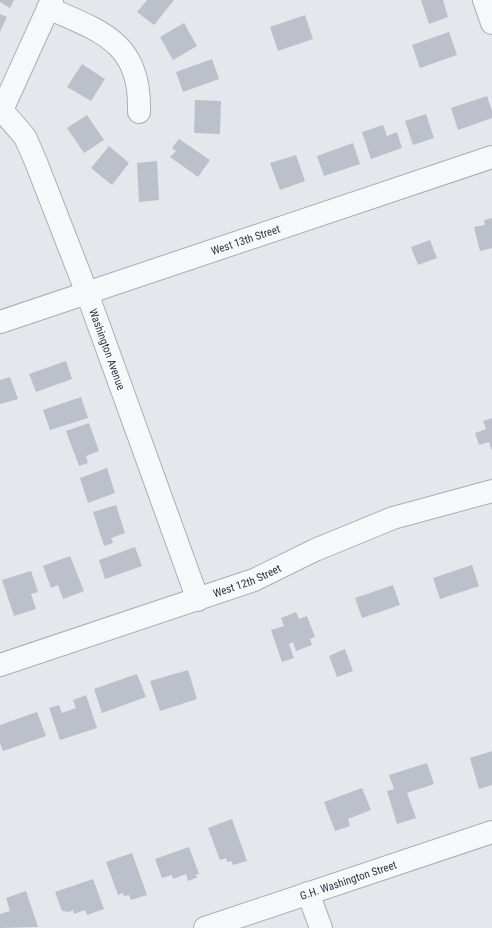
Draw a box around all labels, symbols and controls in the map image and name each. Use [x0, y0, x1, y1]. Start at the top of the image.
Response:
street label: West 13th Street [210, 223, 282, 258]
street label: Washington Avenue [86, 307, 127, 392]
street label: West 12th Street [211, 562, 283, 600]
street label: G.H. Washington Street [298, 858, 398, 903]

